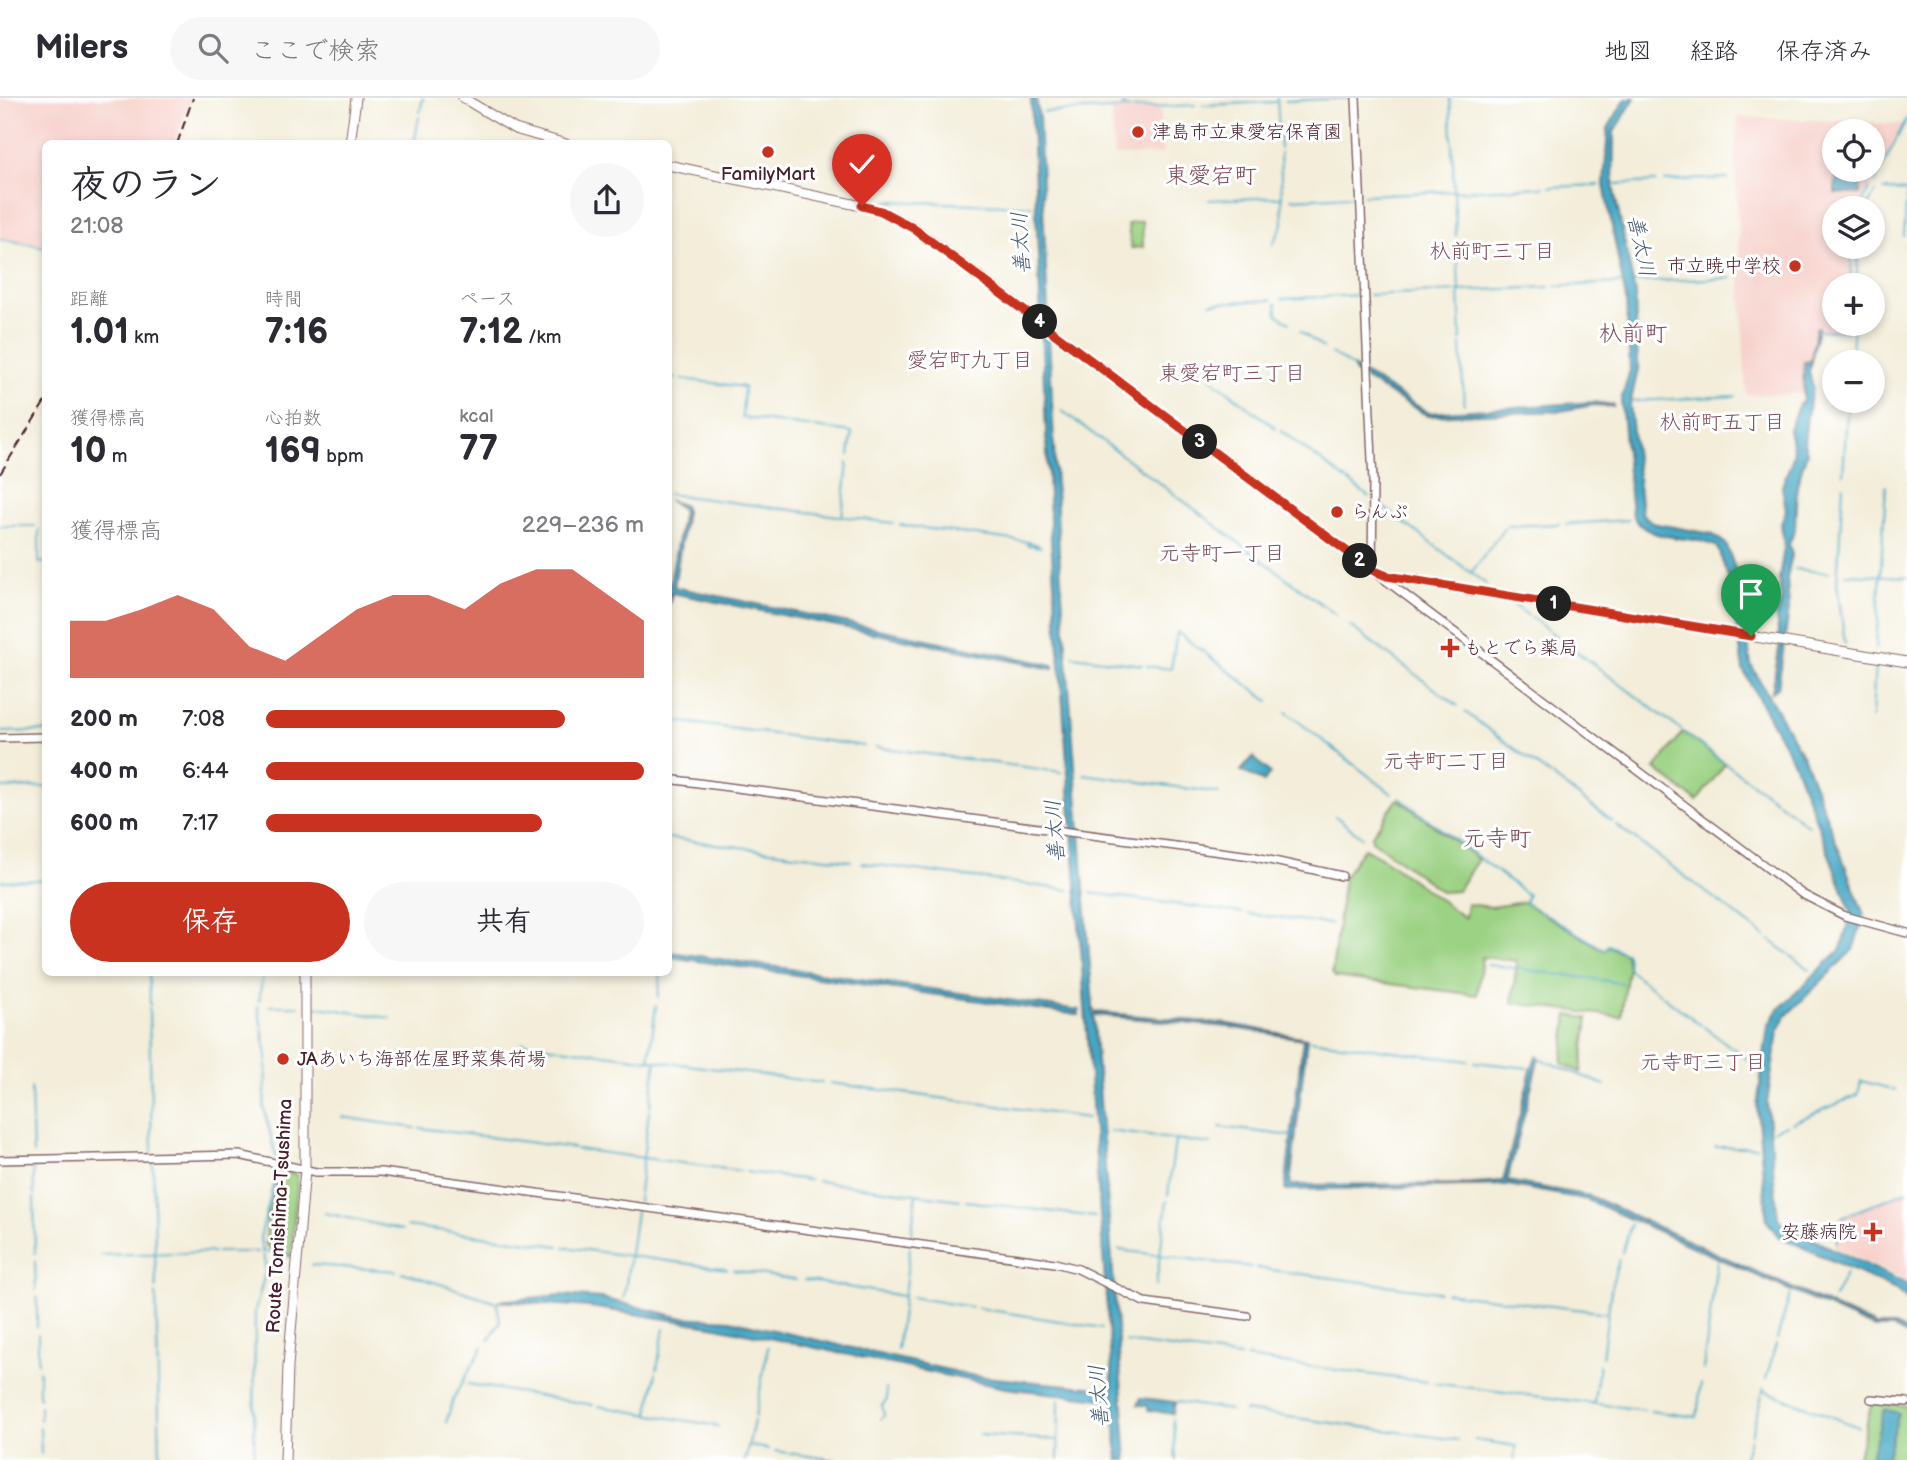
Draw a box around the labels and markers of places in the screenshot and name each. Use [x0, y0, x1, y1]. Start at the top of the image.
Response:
place label: 津島市立東愛宕保育園 [1152, 121, 1342, 144]
marker: 津島市立東愛宕保育園 [1130, 124, 1146, 140]
pin [832, 134, 892, 206]
marker: FamilyMart [760, 144, 776, 160]
place label: FamilyMart [721, 163, 815, 186]
place label: 市立暁中学校 [1667, 255, 1781, 278]
marker: 市立暁中学校 [1787, 258, 1803, 274]
pin: 4 [1023, 304, 1058, 340]
pin: 3 [1182, 424, 1218, 460]
place label: らんぷ [1351, 501, 1408, 524]
marker: らんぷ [1329, 504, 1345, 520]
pin: 2 [1342, 544, 1378, 578]
pin [1721, 564, 1781, 636]
pin: 1 [1536, 587, 1572, 622]
place label: もとでら薬局 [1464, 637, 1578, 660]
marker: もとでら薬局 [1442, 640, 1458, 656]
place label: JAあいち海部佐屋野菜集荷場 [297, 1048, 546, 1071]
marker: JAあいち海部佐屋野菜集荷場 [275, 1051, 291, 1067]
place label: 安藤病院 [1781, 1221, 1857, 1244]
marker: 安藤病院 [1863, 1222, 1883, 1242]

